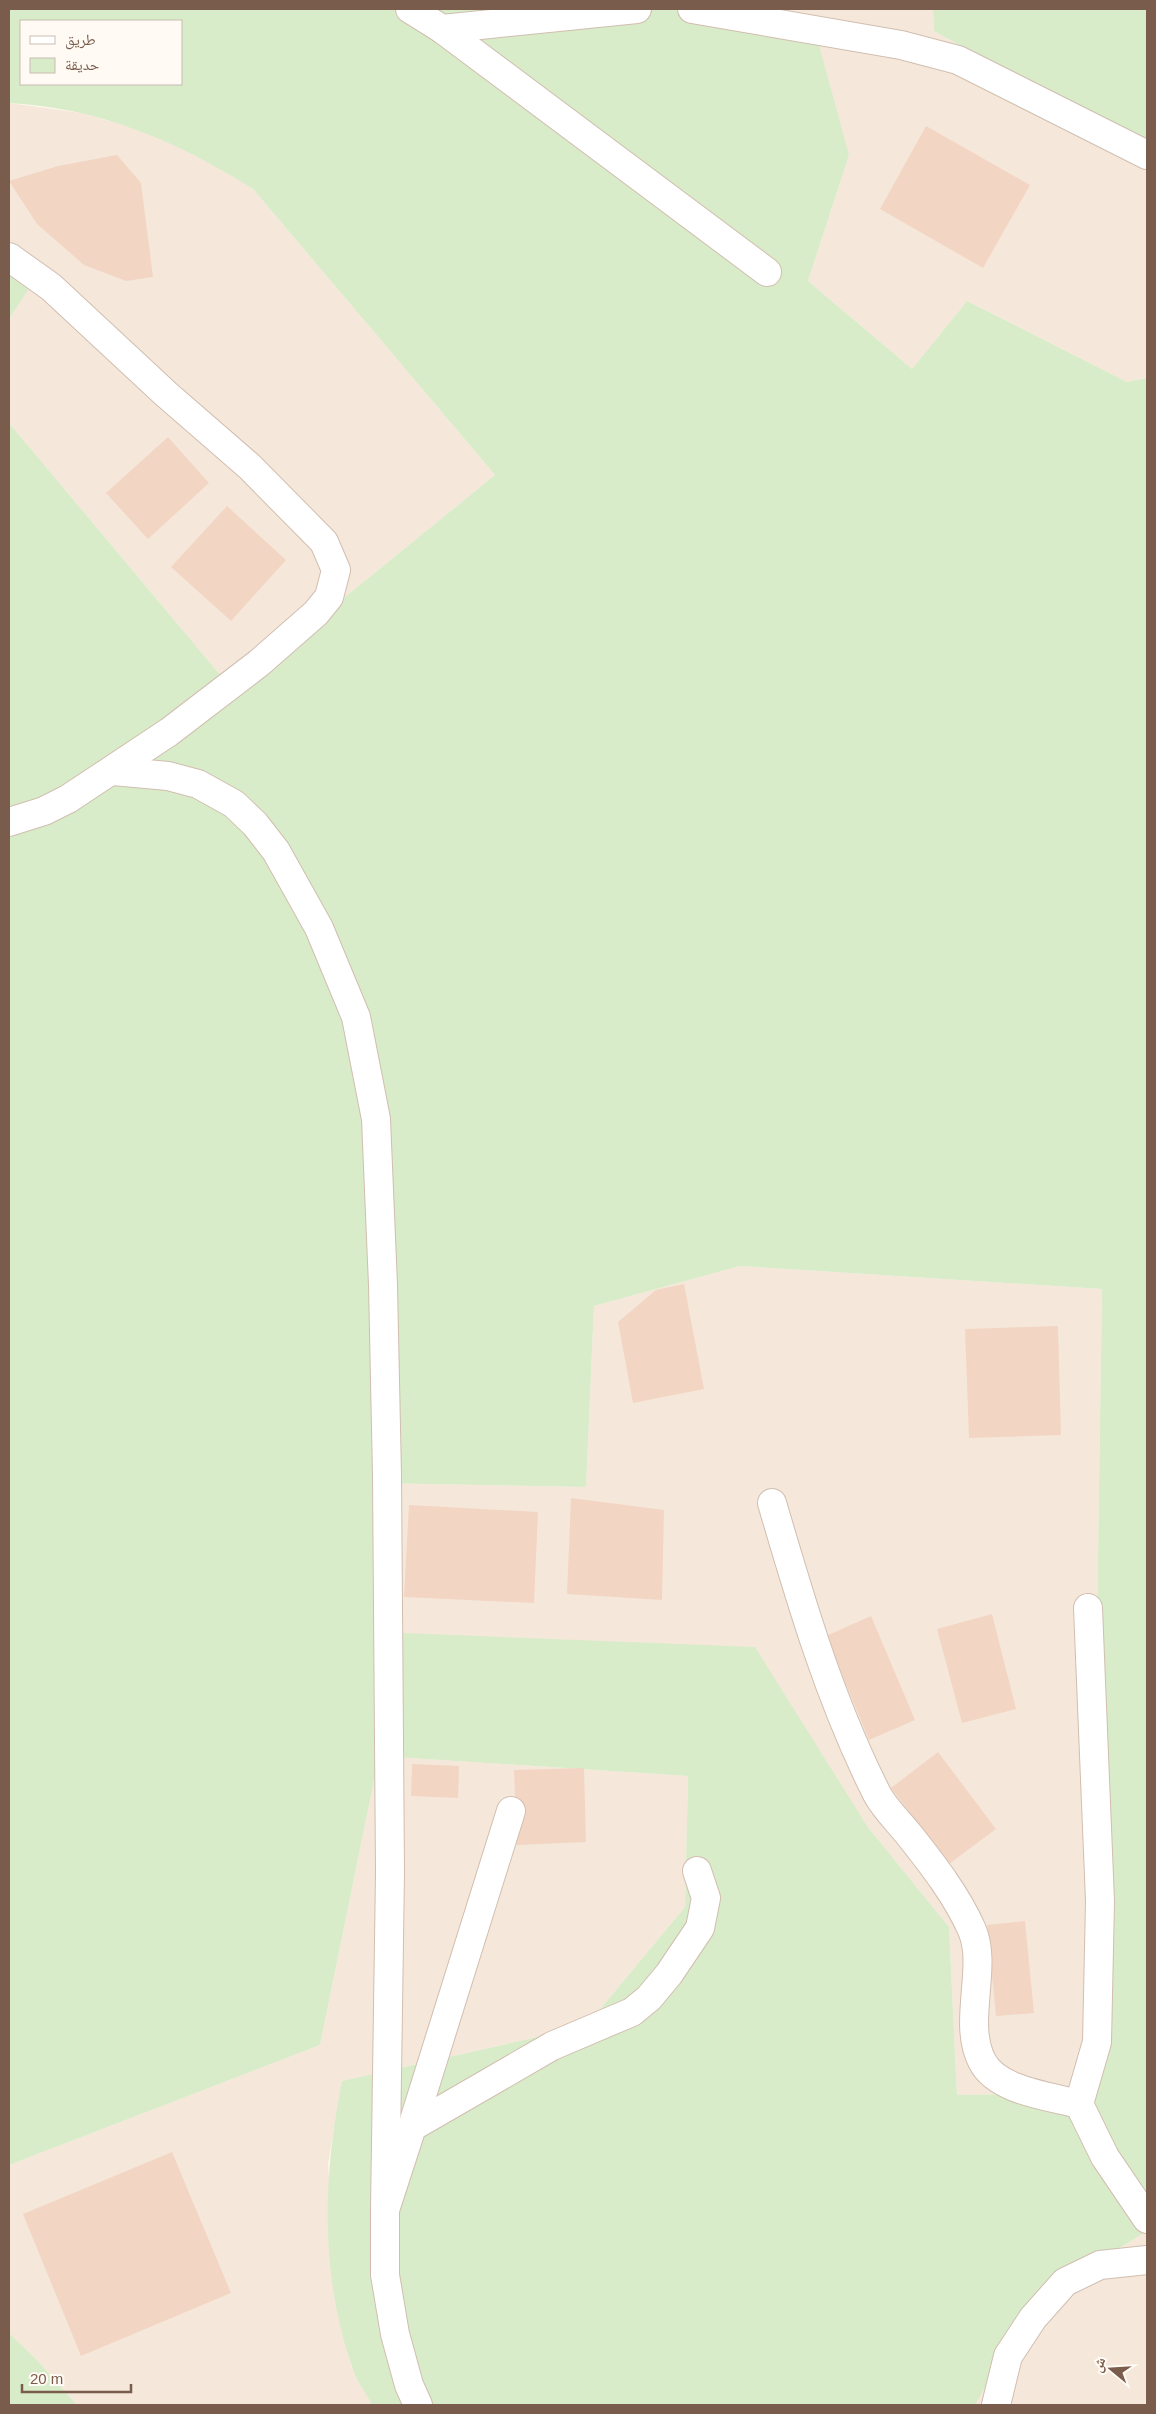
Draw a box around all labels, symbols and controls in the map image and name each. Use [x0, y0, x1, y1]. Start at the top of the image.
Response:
legend [20, 20, 182, 85]
text: طريق [65, 31, 96, 50]
text: حديقة [65, 56, 100, 73]
north arrow [1086, 2344, 1136, 2394]
text: ش [1089, 2355, 1110, 2375]
scale bar [22, 2362, 131, 2394]
text: 20 m [30, 2370, 63, 2387]

